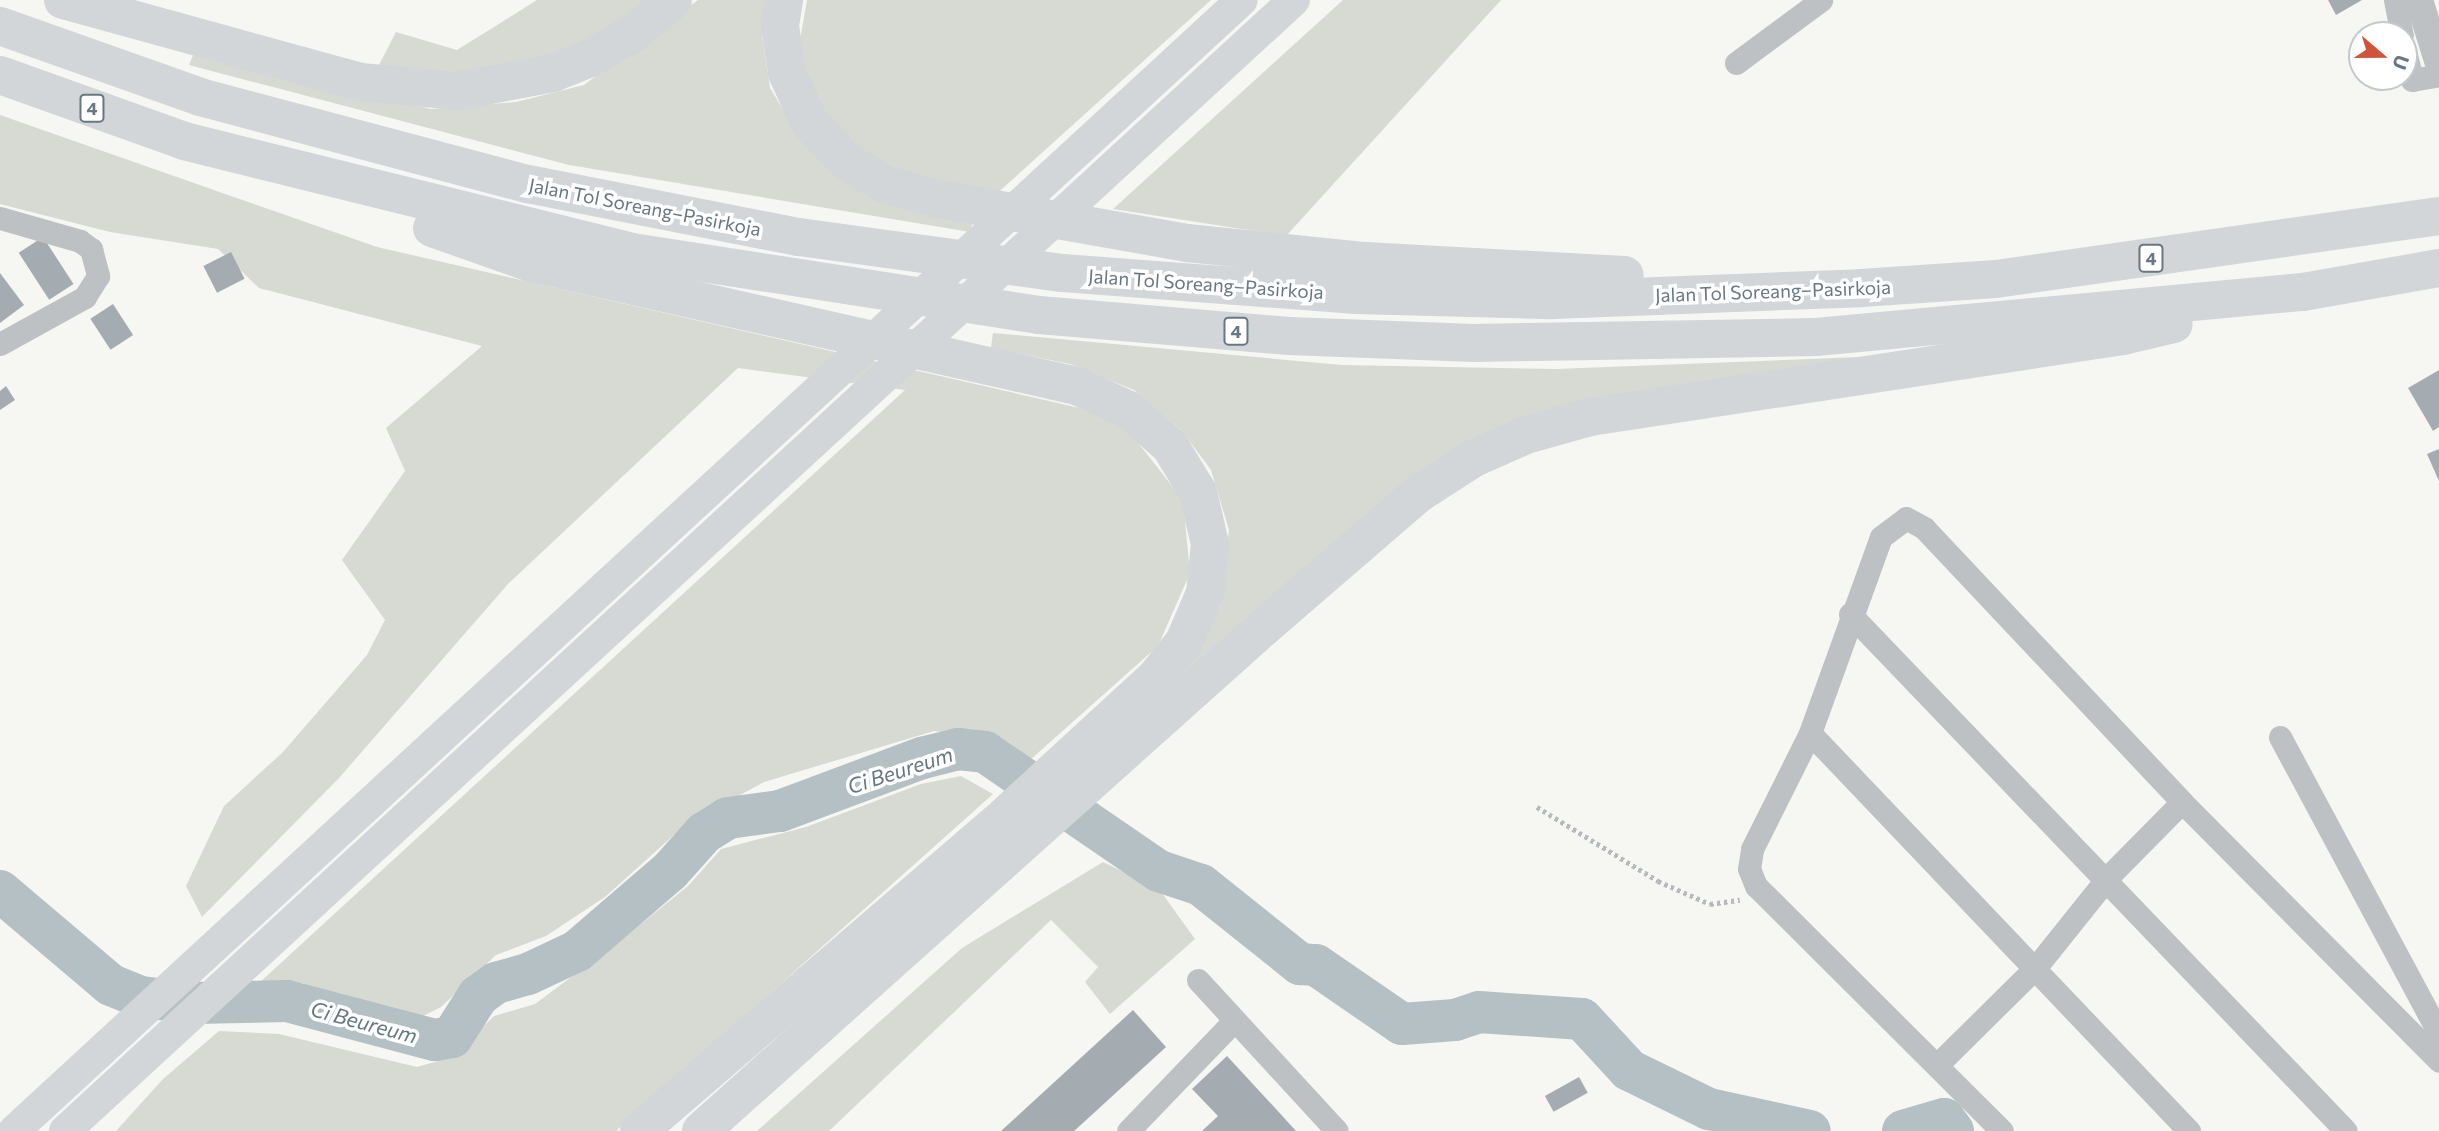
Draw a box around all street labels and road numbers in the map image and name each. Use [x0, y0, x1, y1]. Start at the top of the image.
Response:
road number: 4 [78, 94, 106, 122]
street label: Jalan Tol Soreang–Pasirkoja [527, 173, 763, 241]
road number: 4 [2137, 244, 2165, 272]
street label: Jalan Tol Soreang–Pasirkoja [1088, 264, 1324, 304]
street label: Jalan Tol Soreang–Pasirkoja [1655, 275, 1891, 307]
road number: 4 [1222, 316, 1250, 346]

